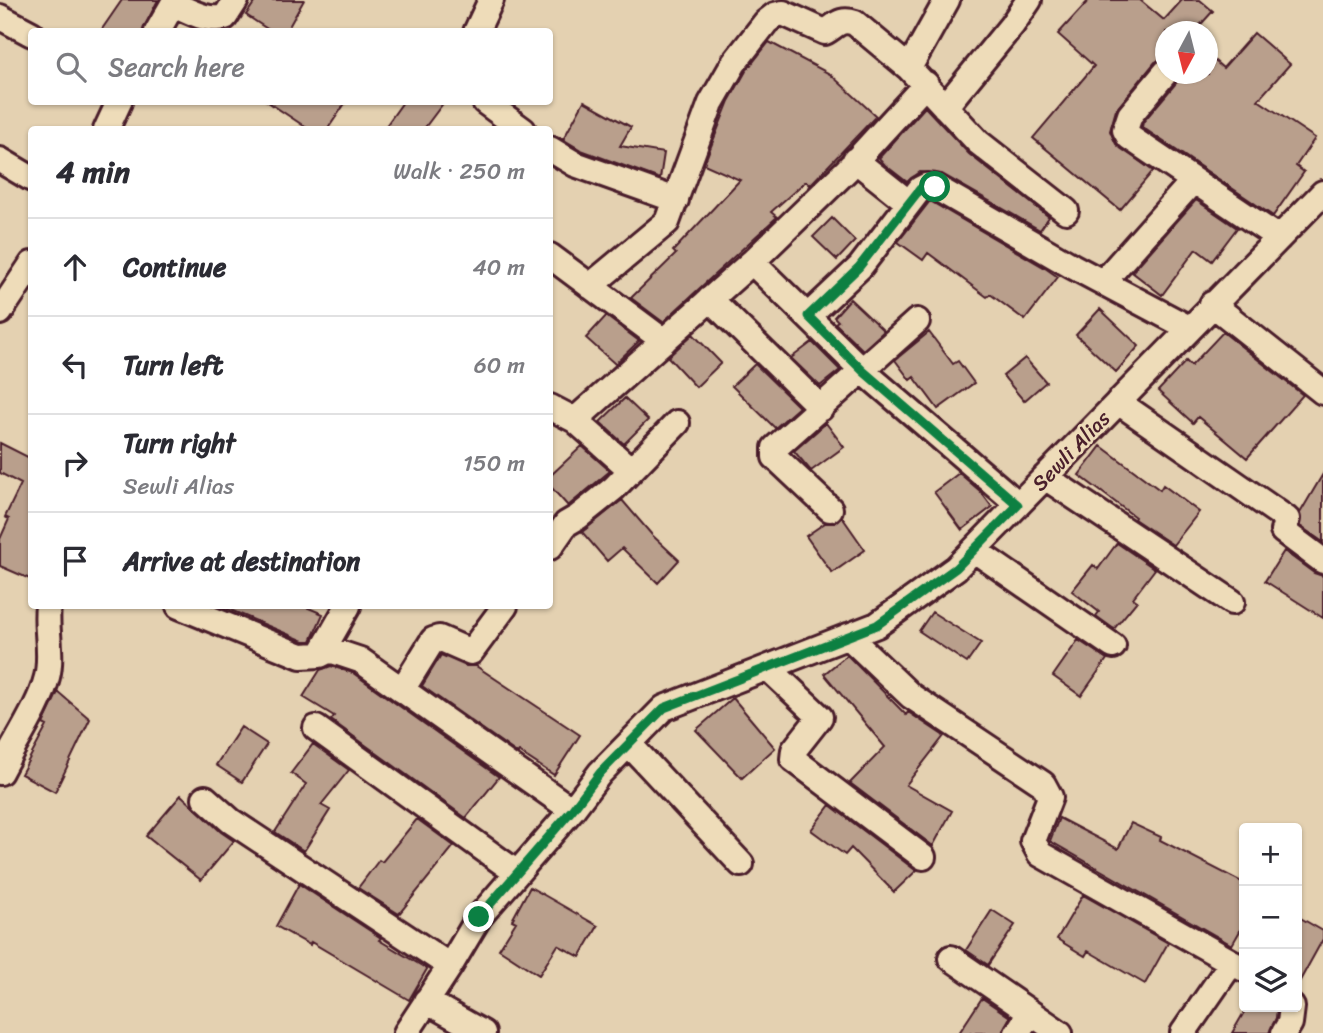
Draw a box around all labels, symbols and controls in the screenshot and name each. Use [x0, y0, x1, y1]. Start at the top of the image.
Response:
north arrow [1155, 21, 1218, 84]
search box [28, 28, 553, 105]
text: Search here [108, 44, 245, 90]
icon: search [52, 48, 90, 86]
text: 4 min [56, 145, 130, 199]
text: Walk · 250 m [393, 151, 525, 192]
route start [919, 171, 950, 202]
text: Continue [123, 244, 226, 290]
text: 40 m [472, 247, 525, 288]
icon: ahead [56, 248, 94, 286]
text: Turn left [123, 342, 223, 388]
text: 60 m [474, 345, 525, 386]
icon: left [56, 346, 94, 384]
street label: Sewli Alias [1022, 401, 1120, 501]
text: Turn right [123, 420, 236, 466]
text: 150 m [463, 443, 525, 484]
icon: right [56, 444, 94, 482]
text: Sewli Alias [123, 466, 234, 507]
text: Arrive at destination [123, 538, 360, 584]
icon: arrive [56, 542, 94, 580]
map controls [1239, 823, 1302, 1012]
button: + [1239, 823, 1302, 886]
button: − [1239, 886, 1302, 949]
route end [463, 901, 494, 932]
button: layers [1239, 949, 1302, 1012]

